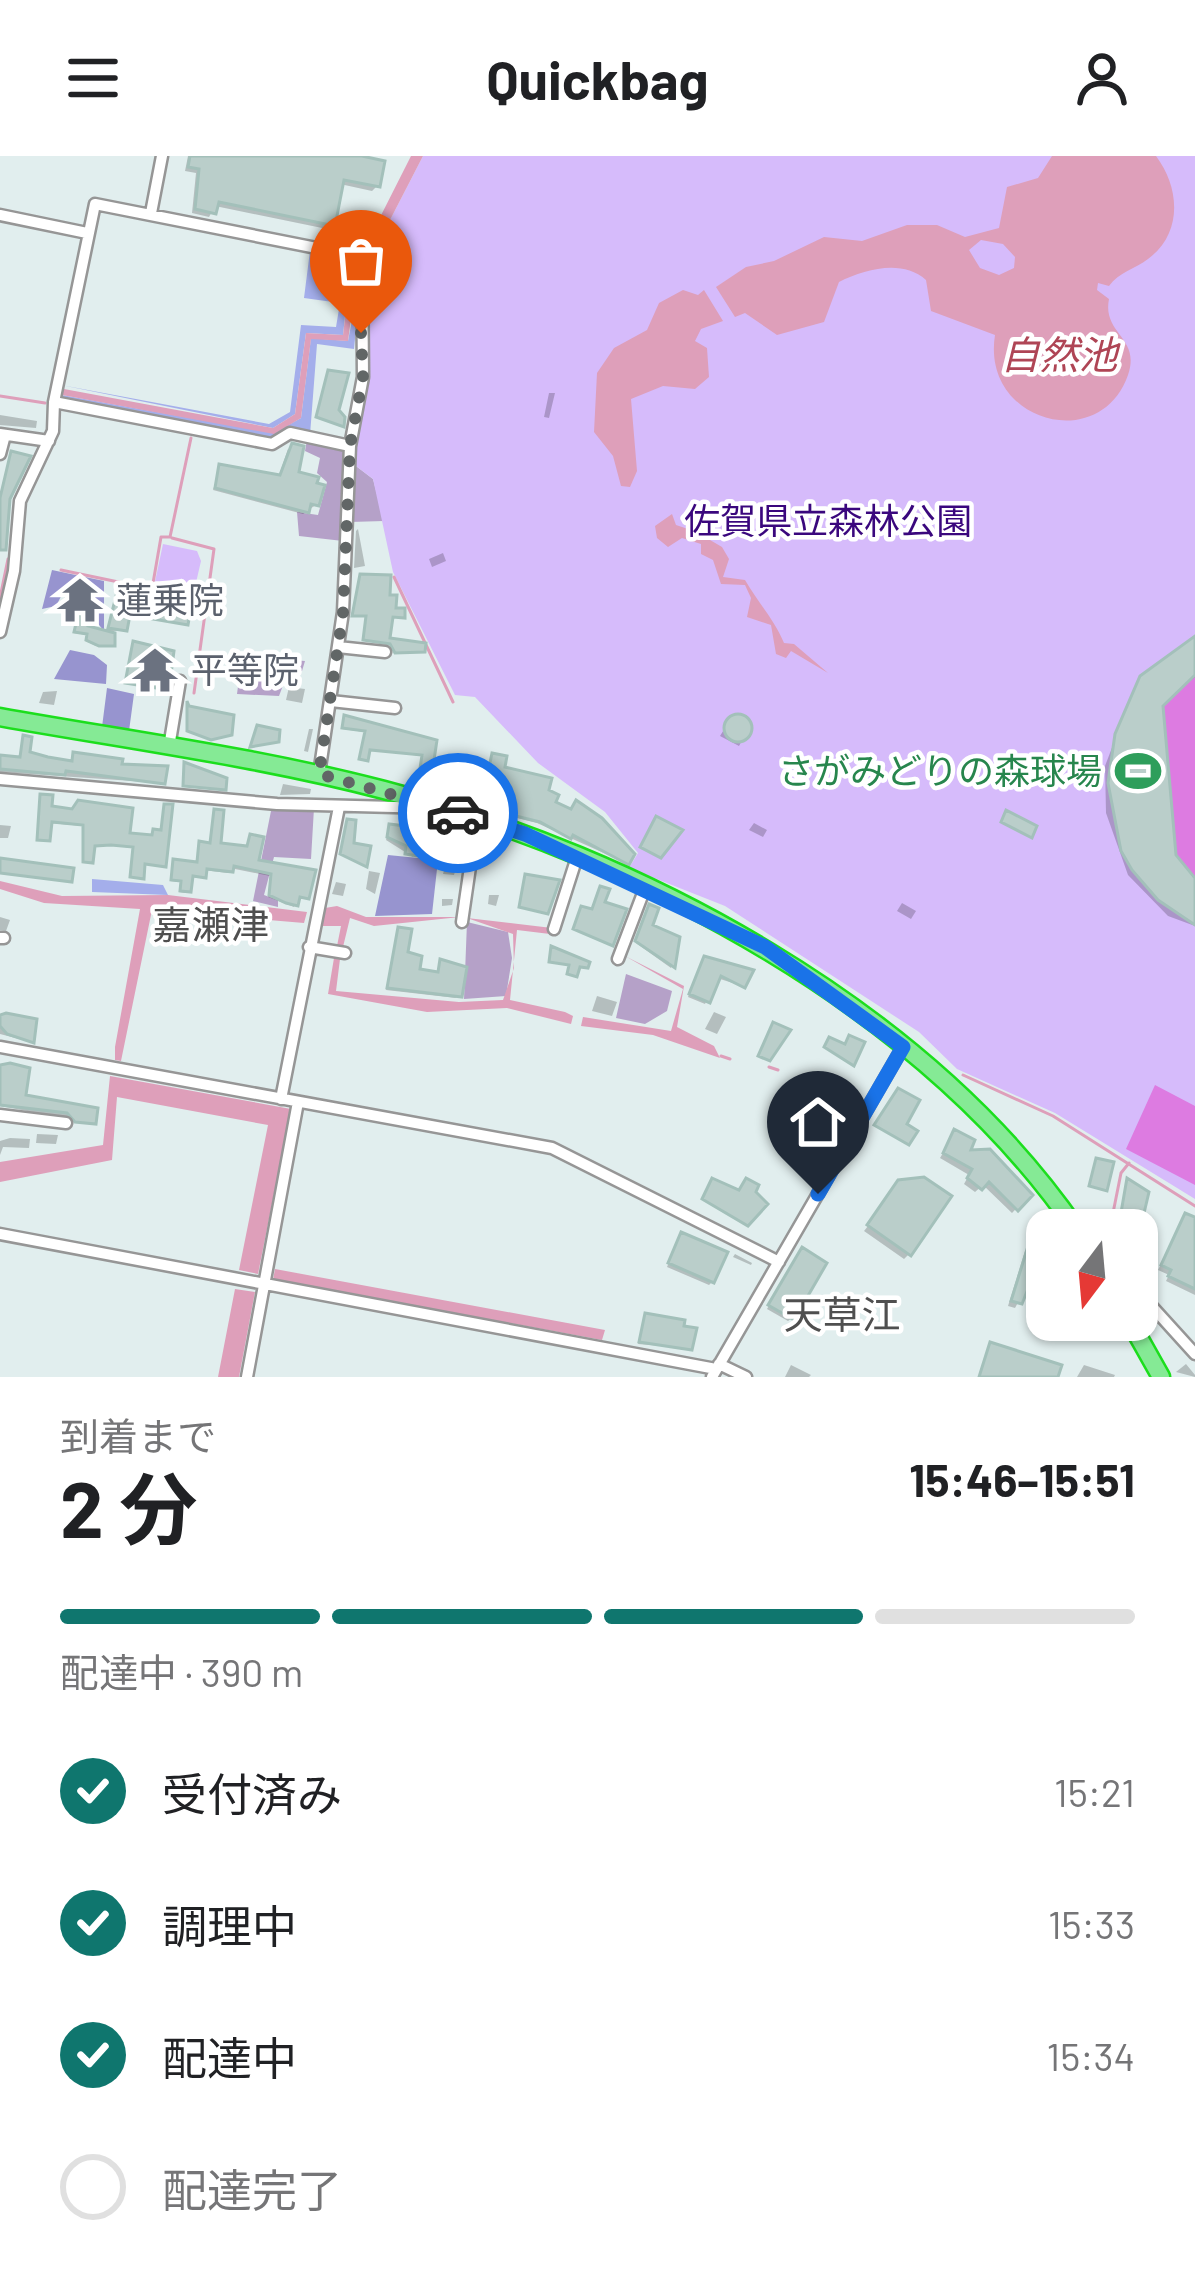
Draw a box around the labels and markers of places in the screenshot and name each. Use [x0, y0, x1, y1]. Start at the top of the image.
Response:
pin [310, 210, 412, 333]
temple icon: 蓮乗院 [55, 575, 105, 625]
place label: 蓮乗院 [116, 577, 224, 620]
temple icon: 平等院 [130, 645, 180, 695]
place label: 平等院 [191, 647, 299, 690]
sports icon: さがみどりの森球場 [1113, 746, 1163, 796]
place label: さがみどりの森球場 [778, 748, 1102, 791]
pin [767, 1071, 869, 1194]

